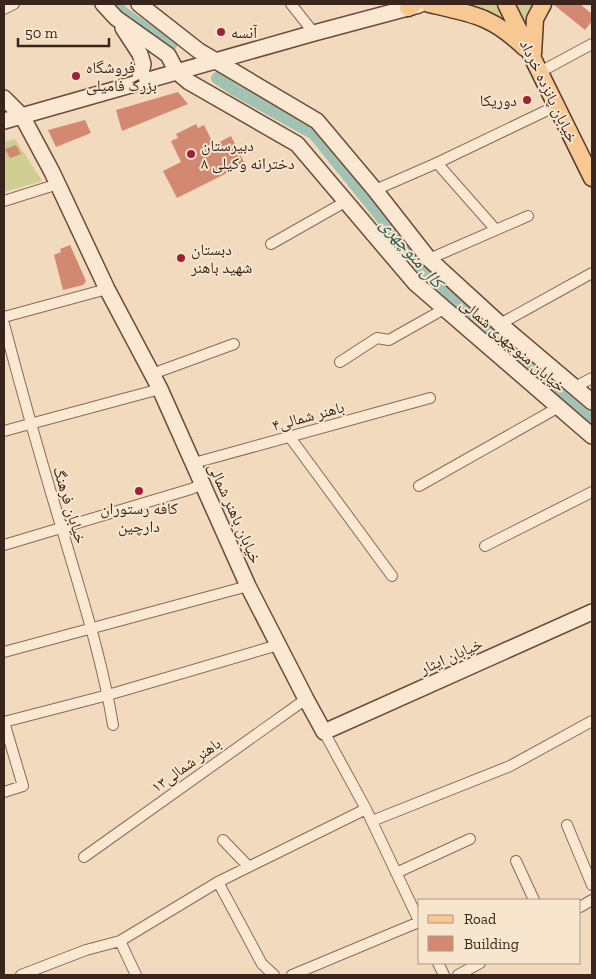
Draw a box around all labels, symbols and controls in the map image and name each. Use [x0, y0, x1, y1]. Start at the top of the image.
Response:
scale bar [18, 15, 109, 47]
place label: آنسه [231, 23, 258, 42]
text: 50 m [25, 24, 58, 42]
marker: آنسه [215, 26, 227, 38]
street label: خیابان پانزده خرداد [515, 36, 582, 146]
place label: فروشگاه بزرگ فامیلی [86, 58, 157, 96]
marker: فروشگاه بزرگ فامیلی [70, 70, 82, 82]
place label: دوریکا [480, 91, 517, 110]
marker: دوریکا [521, 94, 533, 106]
place label: دبیرستان دخترانه وکیلی ۸ [201, 136, 295, 174]
marker: دبیرستان دخترانه وکیلی ۸ [185, 148, 197, 160]
water label: کال منوچهری [376, 214, 451, 295]
place label: دبستان شهید باهنر [190, 240, 252, 277]
marker: دبستان شهید باهنر [175, 252, 187, 264]
street label: خیابان منوچهری شمالی [456, 294, 569, 396]
street label: باهنر شمالی۴ [270, 397, 347, 436]
street label: خیابان باهنر شمالی [203, 460, 266, 567]
street label: خیابان فرهنگ [48, 464, 91, 546]
marker: کافه رستوران دارچین [133, 485, 145, 497]
place label: کافه رستوران دارچین [100, 499, 178, 537]
street label: خیابان ایثار [416, 634, 486, 680]
street label: باهنر شمالی۱۳ [148, 733, 225, 797]
legend [418, 899, 581, 964]
text: Road [464, 910, 497, 928]
text: Building [464, 935, 519, 953]

